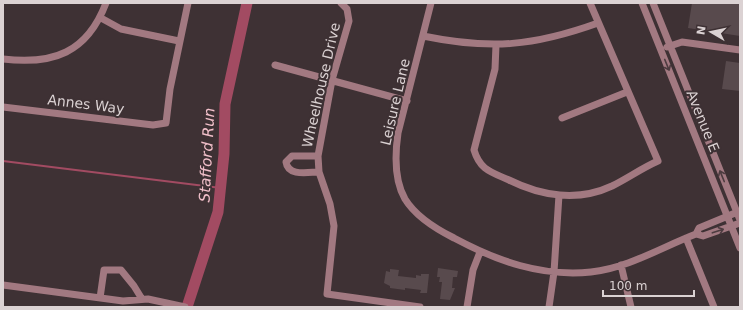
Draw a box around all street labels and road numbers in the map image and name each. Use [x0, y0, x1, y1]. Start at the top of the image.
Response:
street label: Wheelhouse Drive [299, 21, 343, 149]
street label: Leisure Lane [377, 57, 413, 147]
street label: Avenue E [683, 88, 723, 154]
street label: Annes Way [47, 91, 125, 117]

